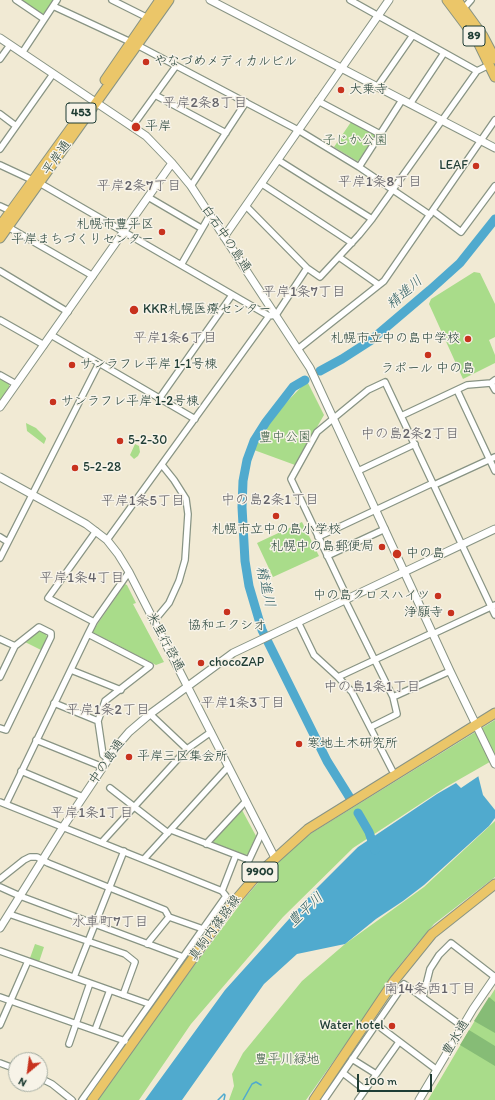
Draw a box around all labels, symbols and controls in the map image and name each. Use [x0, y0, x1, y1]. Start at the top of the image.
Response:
road number: 89 [463, 26, 485, 46]
place label: やなづめメディカルビル [154, 54, 297, 70]
marker: やなづめメディカルビル [141, 57, 151, 67]
place label: 大乗寺 [349, 82, 388, 98]
marker: 大乗寺 [336, 85, 346, 95]
district label: 平岸2条8丁目 [162, 95, 248, 111]
road number: 453 [66, 103, 96, 123]
place label: 平岸 [145, 119, 171, 135]
marker: 平岸 [130, 121, 142, 133]
park label: 子じか公園 [323, 133, 387, 149]
street label: 平岸通 [39, 138, 75, 178]
place label: LEAF [439, 158, 468, 174]
marker: LEAF [471, 161, 481, 171]
district label: 平岸1条8丁目 [338, 174, 422, 190]
district label: 平岸2条7丁目 [97, 178, 181, 194]
street label: 白石中の島通 [198, 202, 254, 276]
place label: 札幌市豊平区 平岸まちづくりセンター [11, 217, 154, 248]
marker: 札幌市豊平区 平岸まちづくりセンター [157, 227, 167, 237]
water label: 精進川 [384, 273, 426, 313]
district label: 平岸1条7丁目 [262, 284, 346, 300]
place label: KKR札幌医療センター [143, 302, 271, 318]
marker: KKR札幌医療センター [128, 304, 140, 316]
district label: 平岸1条6丁目 [133, 330, 217, 346]
place label: 札幌市立中の島中学校 [330, 331, 460, 347]
marker: 札幌市立中の島中学校 [463, 334, 473, 344]
marker: ラポール 中の島 [423, 350, 433, 360]
place label: サンラフレ平岸 1-1号棟 [80, 357, 217, 373]
marker: サンラフレ平岸 1-1号棟 [67, 360, 77, 370]
place label: ラポール 中の島 [381, 361, 475, 377]
place label: サンラフレ平岸 1-2号棟 [61, 394, 199, 410]
marker: サンラフレ平岸 1-2号棟 [48, 397, 58, 407]
district label: 中の島2条2丁目 [361, 426, 459, 442]
park label: 豊中公園 [259, 430, 311, 446]
place label: 5-2-30 [128, 433, 167, 449]
marker: 5-2-30 [115, 436, 125, 446]
place label: 5-2-28 [83, 460, 121, 476]
marker: 5-2-28 [70, 463, 80, 473]
district label: 中の島2条1丁目 [221, 492, 319, 508]
district label: 平岸1条5丁目 [101, 493, 185, 509]
marker: 札幌市立中の島小学校 [271, 511, 281, 521]
place label: 札幌市立中の島小学校 [211, 522, 341, 538]
place label: 札幌中の島郵便局 [270, 539, 374, 555]
marker: 札幌中の島郵便局 [377, 542, 387, 552]
place label: 中の島 [406, 546, 445, 562]
marker: 中の島 [391, 548, 403, 560]
water label: 精進川 [252, 565, 278, 609]
district label: 平岸1条4丁目 [40, 570, 124, 586]
place label: 中の島クロスハイツ [313, 588, 430, 604]
marker: 中の島クロスハイツ [433, 591, 443, 601]
place label: 浄願寺 [404, 605, 443, 621]
marker: 協和エクシオ [222, 607, 232, 617]
marker: 浄願寺 [446, 608, 456, 618]
street label: 米里行啓通 [143, 610, 187, 674]
place label: 協和エクシオ [188, 618, 266, 634]
place label: chocoZAP [209, 655, 264, 671]
marker: chocoZAP [196, 658, 206, 668]
district label: 中の島1条1丁目 [324, 679, 420, 695]
district label: 平岸1条3丁目 [201, 695, 285, 711]
district label: 平岸1条2丁目 [66, 702, 150, 718]
street label: 中の島通 [86, 736, 128, 788]
place label: 寒地土木研究所 [307, 736, 398, 752]
marker: 寒地土木研究所 [294, 739, 304, 749]
place label: 平岸三区集会所 [137, 749, 228, 765]
marker: 平岸三区集会所 [124, 752, 134, 762]
district label: 平岸1条1丁目 [51, 805, 133, 821]
road number: 9900 [242, 862, 278, 882]
water label: 豊平川 [285, 890, 327, 930]
street label: 真駒内篠路線 [186, 892, 244, 964]
district label: 水車町7丁目 [72, 914, 148, 930]
district label: 南14条西1丁目 [384, 981, 476, 997]
street label: 豊水通 [439, 1017, 473, 1059]
place label: Water hotel [319, 1018, 384, 1034]
marker: Water hotel [387, 1021, 397, 1031]
north arrow [8, 1052, 48, 1092]
park label: 豊平川緑地 [255, 1052, 319, 1068]
scale bar [359, 1066, 434, 1092]
text: 100 m [364, 1074, 397, 1088]
text: N [16, 1075, 29, 1090]

